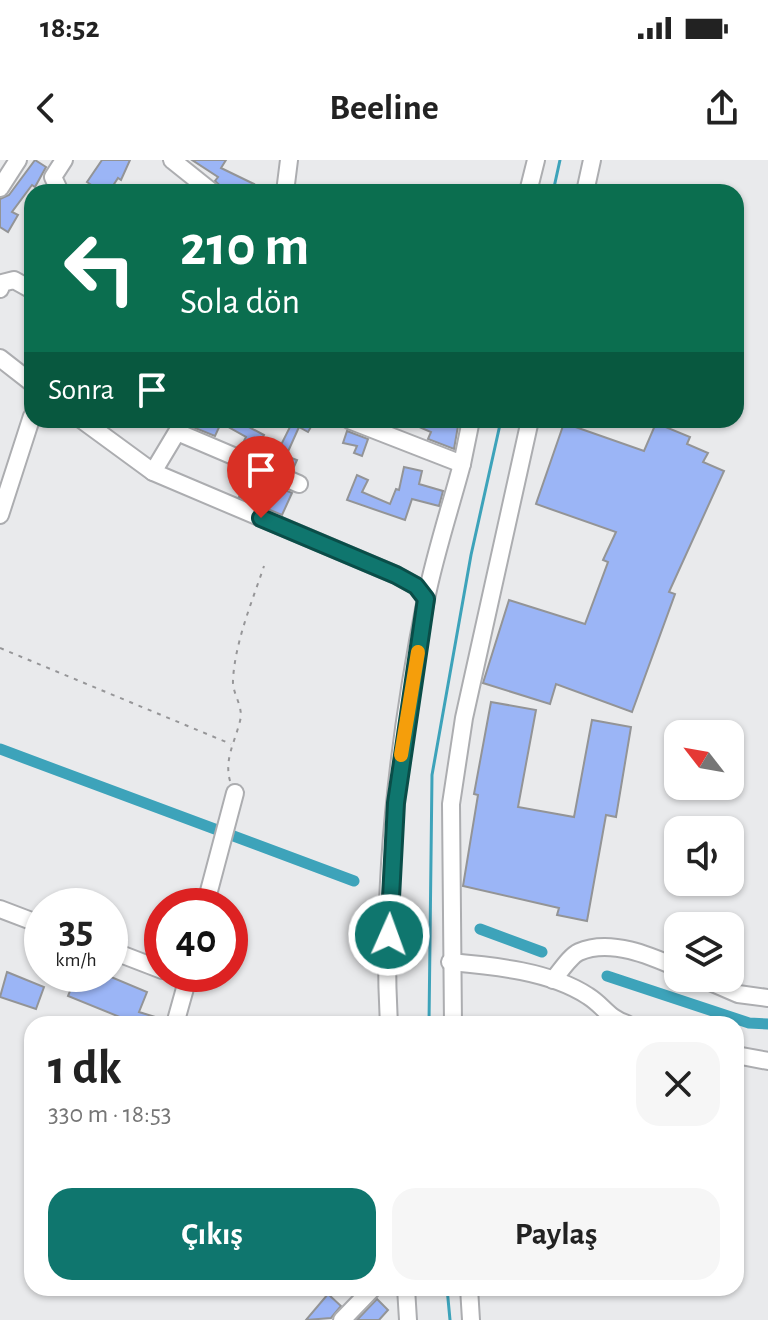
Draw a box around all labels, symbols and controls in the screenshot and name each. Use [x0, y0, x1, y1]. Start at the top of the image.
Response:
text: 18:52 [40, 13, 100, 43]
icon: back [24, 86, 68, 130]
icon: share [700, 86, 744, 130]
text: Beeline [329, 90, 439, 126]
icon: left [48, 216, 152, 320]
text: 210 m [180, 219, 309, 275]
text: Sola dön [180, 284, 300, 320]
icon: arrive [130, 368, 174, 412]
text: Sonra [48, 375, 114, 405]
pin [227, 436, 295, 518]
icon: arrive [239, 448, 283, 492]
north arrow [664, 720, 744, 800]
map controls [664, 720, 744, 992]
button: sound [664, 816, 744, 896]
speed limit sign: 40 [144, 888, 248, 992]
position arrow [347, 893, 431, 977]
text: 35 [59, 910, 93, 950]
button: layers [664, 912, 744, 992]
text: km/h [55, 950, 97, 970]
button: close [636, 1042, 720, 1126]
text: 1 dk [48, 1045, 122, 1093]
text: 330 m · 18:53 [48, 1101, 172, 1127]
button: Çıkış [48, 1188, 376, 1280]
button: Paylaş [392, 1188, 720, 1280]

